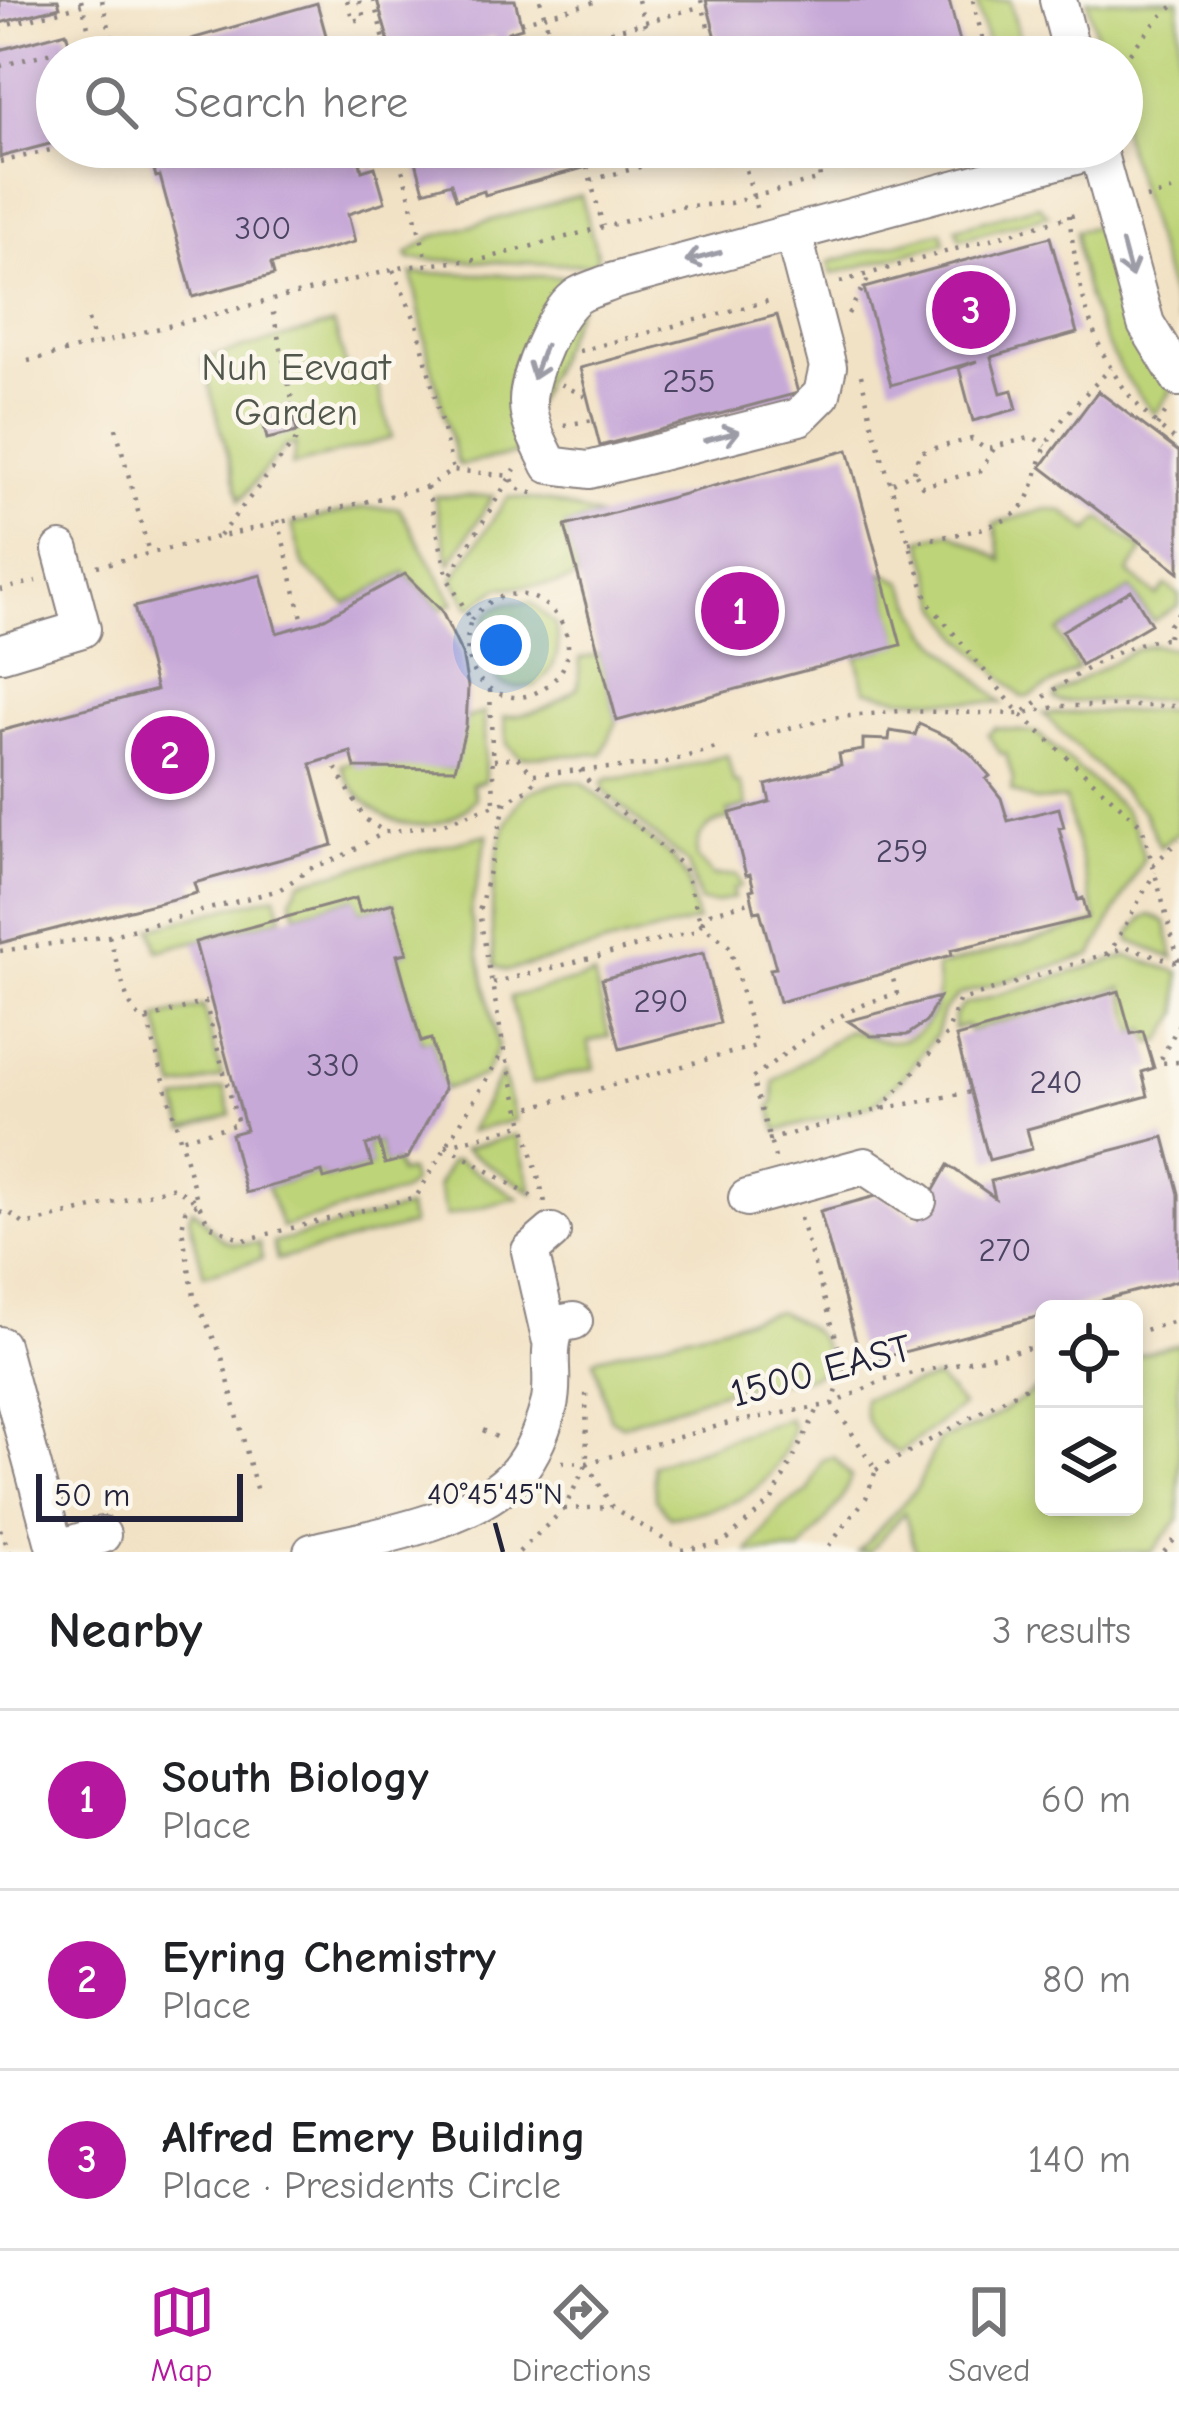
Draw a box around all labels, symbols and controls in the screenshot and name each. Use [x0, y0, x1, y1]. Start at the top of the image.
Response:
search box [36, 36, 1143, 168]
icon: search [78, 69, 144, 135]
text: Search here [174, 76, 408, 128]
house number: 300 [235, 209, 291, 247]
one-way arrow [1118, 240, 1140, 278]
one-way arrow [685, 247, 723, 269]
pin: 3 [932, 265, 1010, 355]
one-way arrow [527, 343, 548, 380]
park label: Nuh Eevaat Garden [201, 345, 393, 435]
house number: 255 [662, 362, 716, 400]
one-way arrow [703, 424, 741, 446]
pin: 1 [701, 566, 779, 656]
your location [471, 615, 531, 675]
pin: 2 [131, 710, 209, 800]
house number: 259 [876, 832, 928, 870]
house number: 290 [634, 982, 688, 1020]
house number: 330 [306, 1046, 360, 1084]
house number: 240 [1029, 1063, 1083, 1101]
house number: 270 [979, 1231, 1031, 1269]
map controls [1035, 1300, 1143, 1516]
button: locate [1035, 1300, 1143, 1408]
street label: 1500 EAST [726, 1325, 916, 1417]
button: layers [1035, 1408, 1143, 1516]
scale bar [36, 1468, 243, 1521]
text: 50 m [54, 1476, 130, 1514]
text: 40°45'45"N [427, 1477, 563, 1512]
text: Nearby [48, 1601, 202, 1660]
text: 3 results [992, 1608, 1131, 1653]
text: South Biology [162, 1751, 429, 1803]
text: 1 [79, 1777, 95, 1822]
text: 60 m [1041, 1777, 1131, 1822]
text: Place [162, 1803, 251, 1848]
text: Eyring Chemistry [162, 1931, 496, 1983]
text: 2 [77, 1957, 97, 2002]
text: 80 m [1042, 1957, 1131, 2002]
text: Place [162, 1983, 251, 2028]
text: Alfred Emery Building [162, 2111, 586, 2163]
text: 3 [77, 2137, 97, 2182]
text: 140 m [1028, 2137, 1131, 2182]
text: Place · Presidents Circle [162, 2163, 561, 2208]
tab: Map [149, 2279, 215, 2389]
tab: Directions [512, 2279, 651, 2389]
tab: Saved [948, 2279, 1030, 2389]

